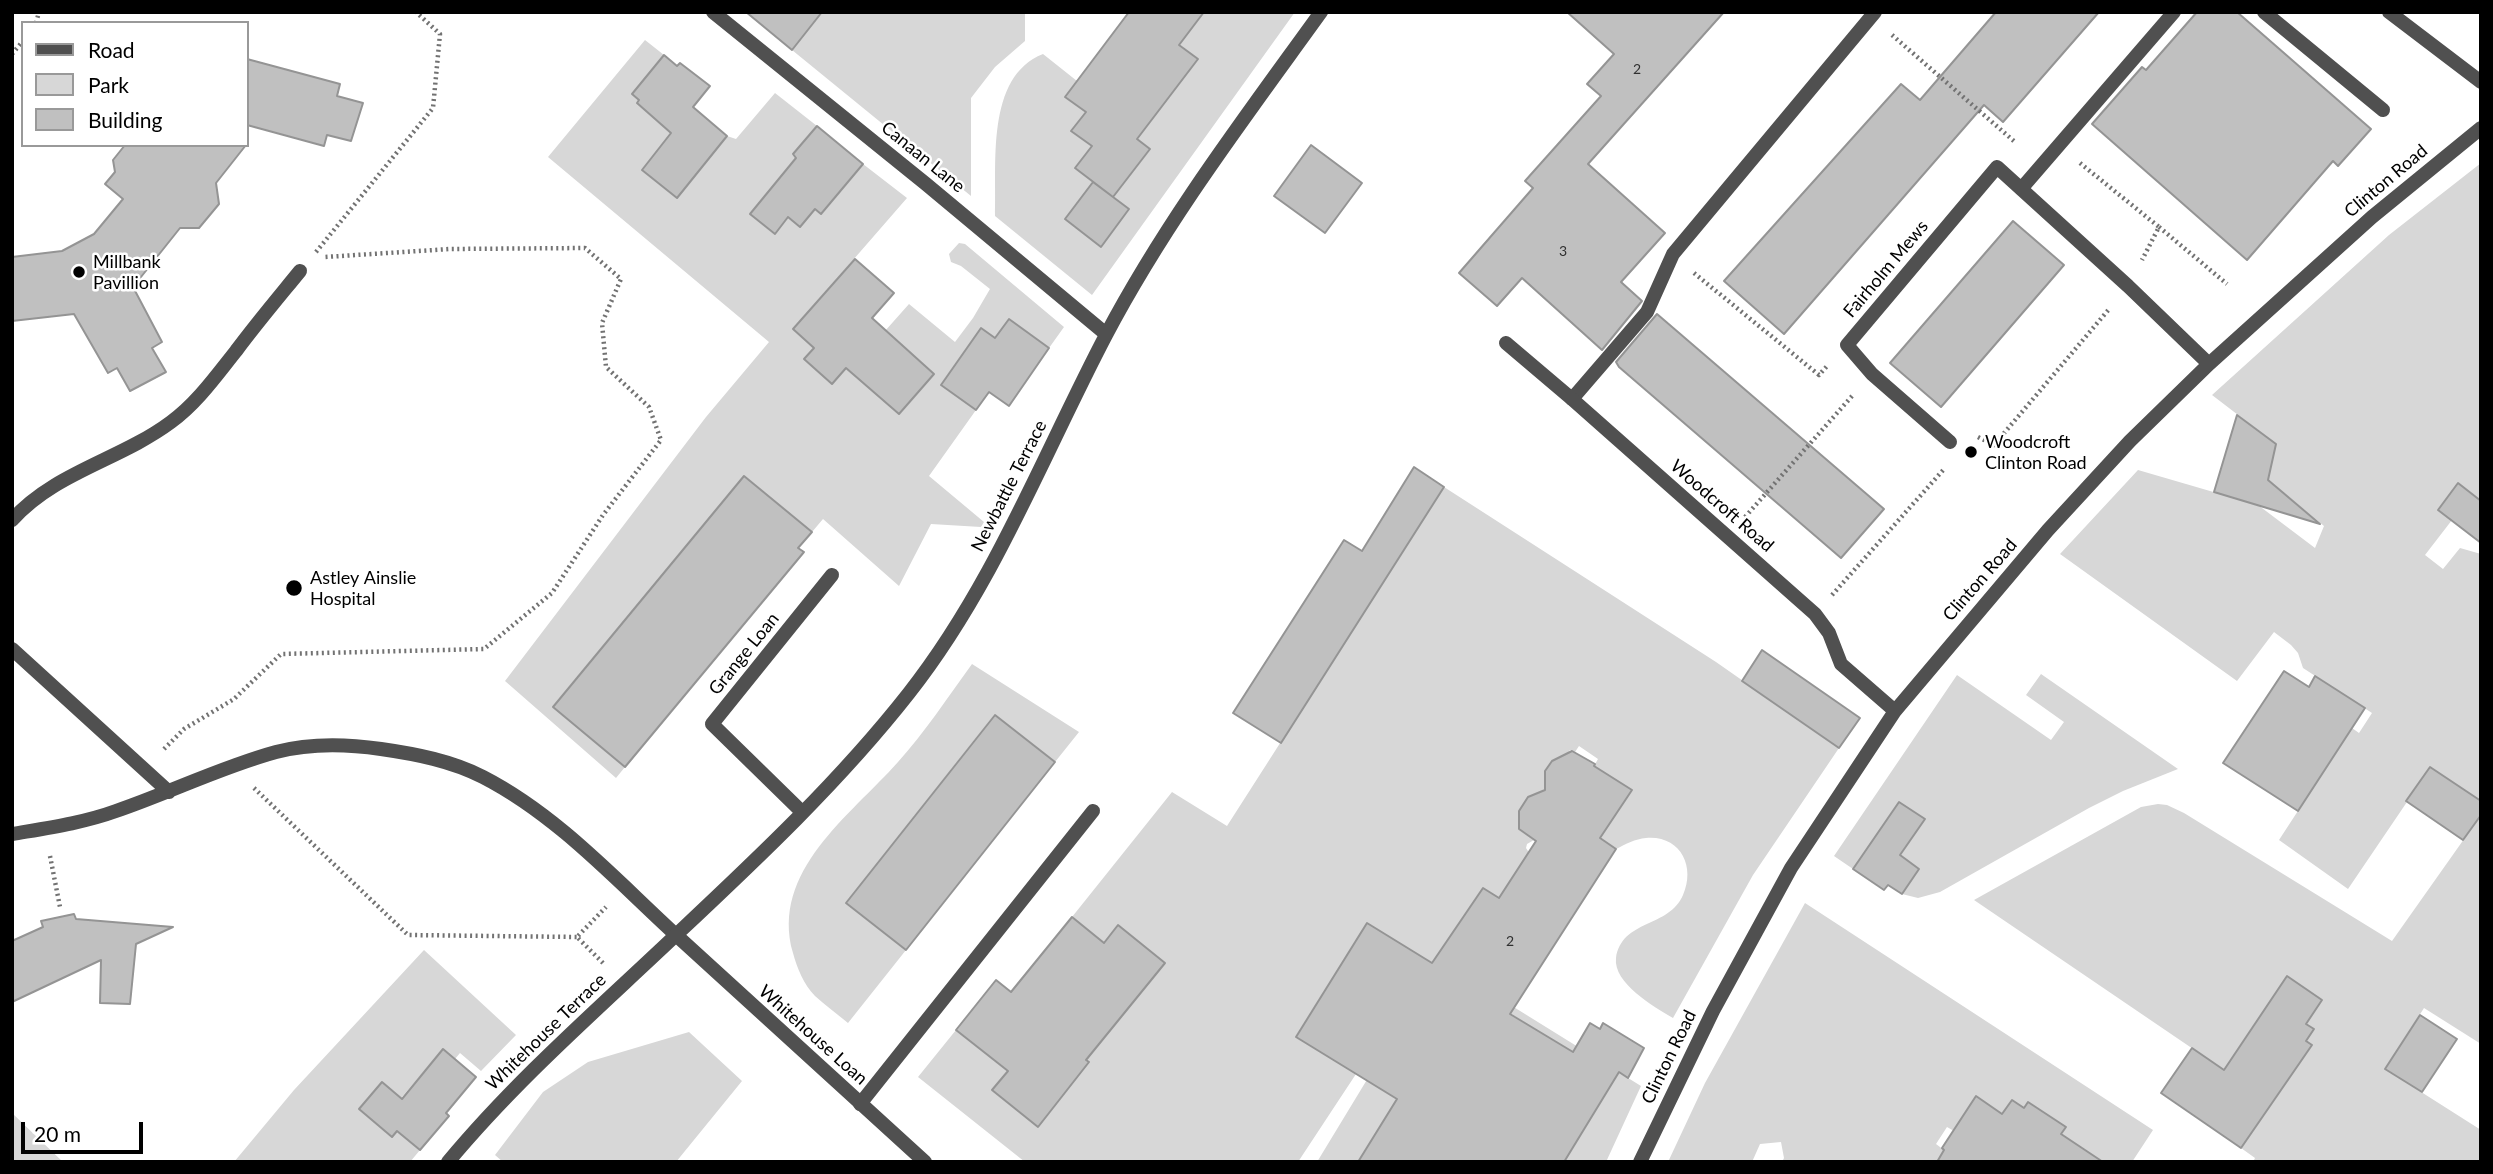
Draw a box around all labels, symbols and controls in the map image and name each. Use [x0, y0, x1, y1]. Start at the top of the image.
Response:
legend [21, 21, 248, 147]
text: Road [88, 37, 135, 62]
house number: 2 [1633, 61, 1641, 77]
text: Park [88, 72, 129, 97]
text: Building [88, 107, 163, 132]
street label: Canaan Lane [877, 117, 969, 197]
street label: Clinton Road [2340, 140, 2432, 222]
street label: Fairholm Mews [1839, 216, 1933, 322]
house number: 3 [1559, 243, 1567, 259]
place label: Millbank Pavillion [93, 251, 161, 294]
marker: Millbank Pavillion [71, 264, 87, 280]
street label: Newbattle Terrace [967, 417, 1051, 555]
place label: Woodcroft Clinton Road [1985, 431, 2087, 474]
marker: Woodcroft Clinton Road [1963, 444, 1979, 460]
street label: Woodcroft Road [1666, 455, 1778, 557]
street label: Clinton Road [1938, 535, 2022, 625]
place label: Astley Ainslie Hospital [310, 567, 416, 610]
marker: Astley Ainslie Hospital [284, 578, 304, 598]
street label: Grange Loan [704, 609, 784, 699]
house number: 2 [1506, 933, 1514, 949]
street label: Whitehouse Terrace [481, 969, 611, 1095]
street label: Whitehouse Loan [754, 981, 872, 1089]
street label: Clinton Road [1637, 1007, 1701, 1107]
scale bar [24, 1108, 147, 1152]
text: 20 m [34, 1121, 81, 1146]

